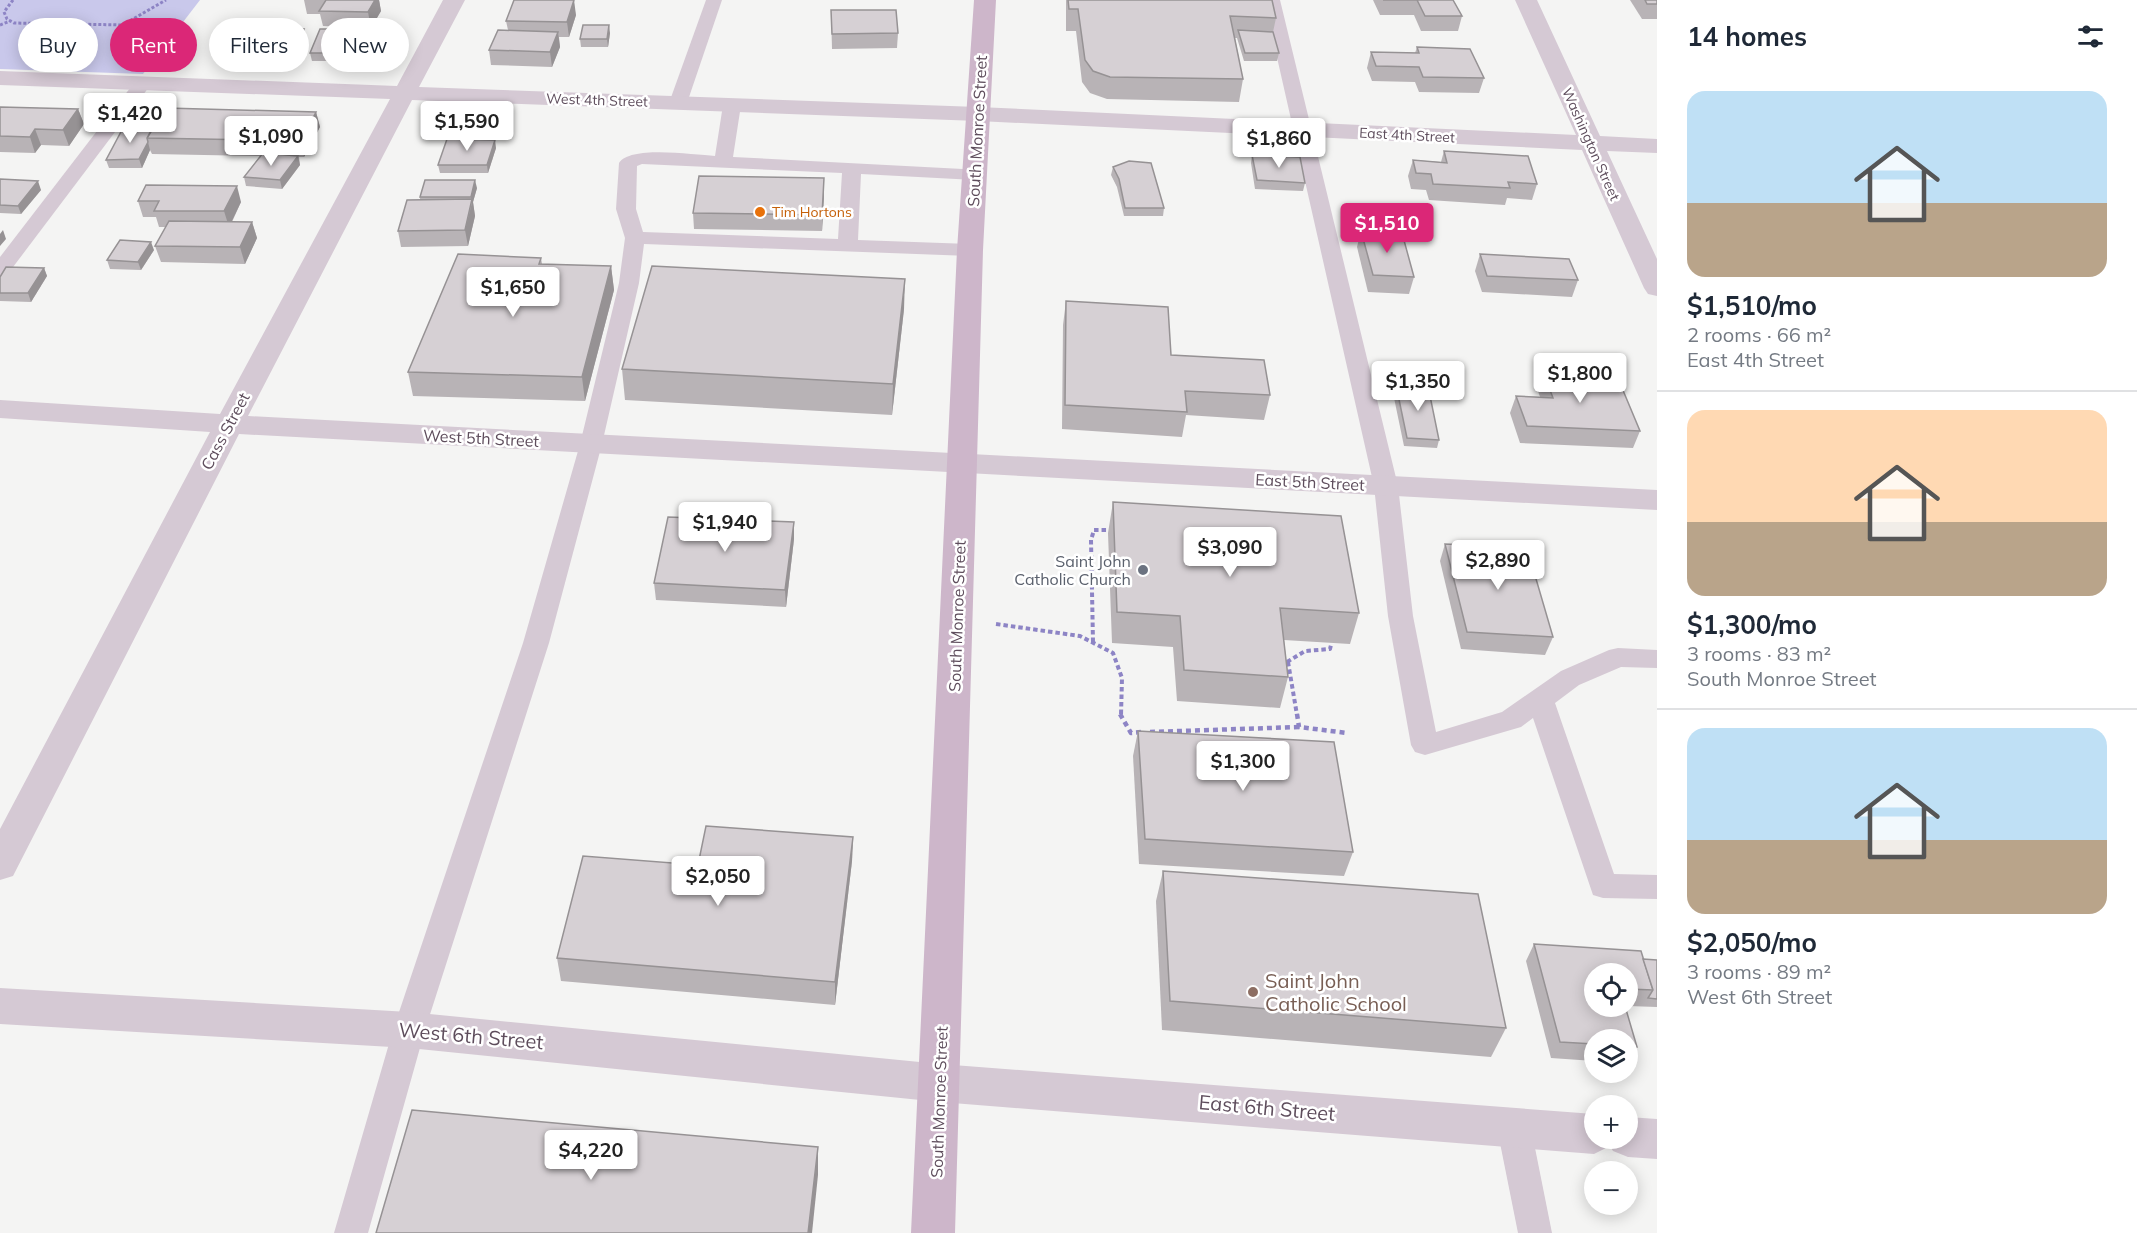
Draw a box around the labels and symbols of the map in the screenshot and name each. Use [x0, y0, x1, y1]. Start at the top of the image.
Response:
street label: South Monroe Street [963, 54, 991, 207]
street label: Washington Street [1558, 85, 1624, 203]
street label: West 4th Street [546, 89, 648, 111]
pin: $1,420 [81, 93, 179, 144]
pin: $1,590 [418, 101, 516, 152]
pin: $1,090 [222, 116, 320, 167]
pin: $1,860 [1230, 118, 1328, 169]
street label: East 4th Street [1359, 124, 1455, 147]
place label: Tim Hortons [772, 203, 852, 221]
pin: $1,510 [1338, 203, 1436, 254]
marker: Tim Hortons [753, 205, 767, 219]
pin: $1,650 [464, 267, 562, 318]
pin: $1,800 [1531, 353, 1629, 404]
pin: $1,350 [1369, 361, 1467, 412]
street label: Cass Street [196, 389, 254, 473]
street label: West 5th Street [422, 425, 540, 451]
street label: East 5th Street [1255, 469, 1366, 495]
pin: $1,940 [676, 502, 774, 553]
pin: $3,090 [1181, 527, 1279, 578]
street label: South Monroe Street [944, 539, 970, 692]
pin: $2,890 [1449, 540, 1547, 591]
place label: Saint John Catholic Church [1014, 551, 1131, 589]
marker: Saint John Catholic Church [1136, 563, 1150, 577]
pin: $1,300 [1194, 741, 1292, 792]
pin: $2,050 [669, 856, 767, 907]
place label: Saint John Catholic School [1265, 968, 1407, 1016]
marker: Saint John Catholic School [1246, 985, 1260, 999]
street label: West 6th Street [398, 1017, 544, 1054]
street label: South Monroe Street [926, 1025, 952, 1178]
street label: East 6th Street [1198, 1089, 1336, 1126]
pin: $4,220 [542, 1130, 640, 1181]

